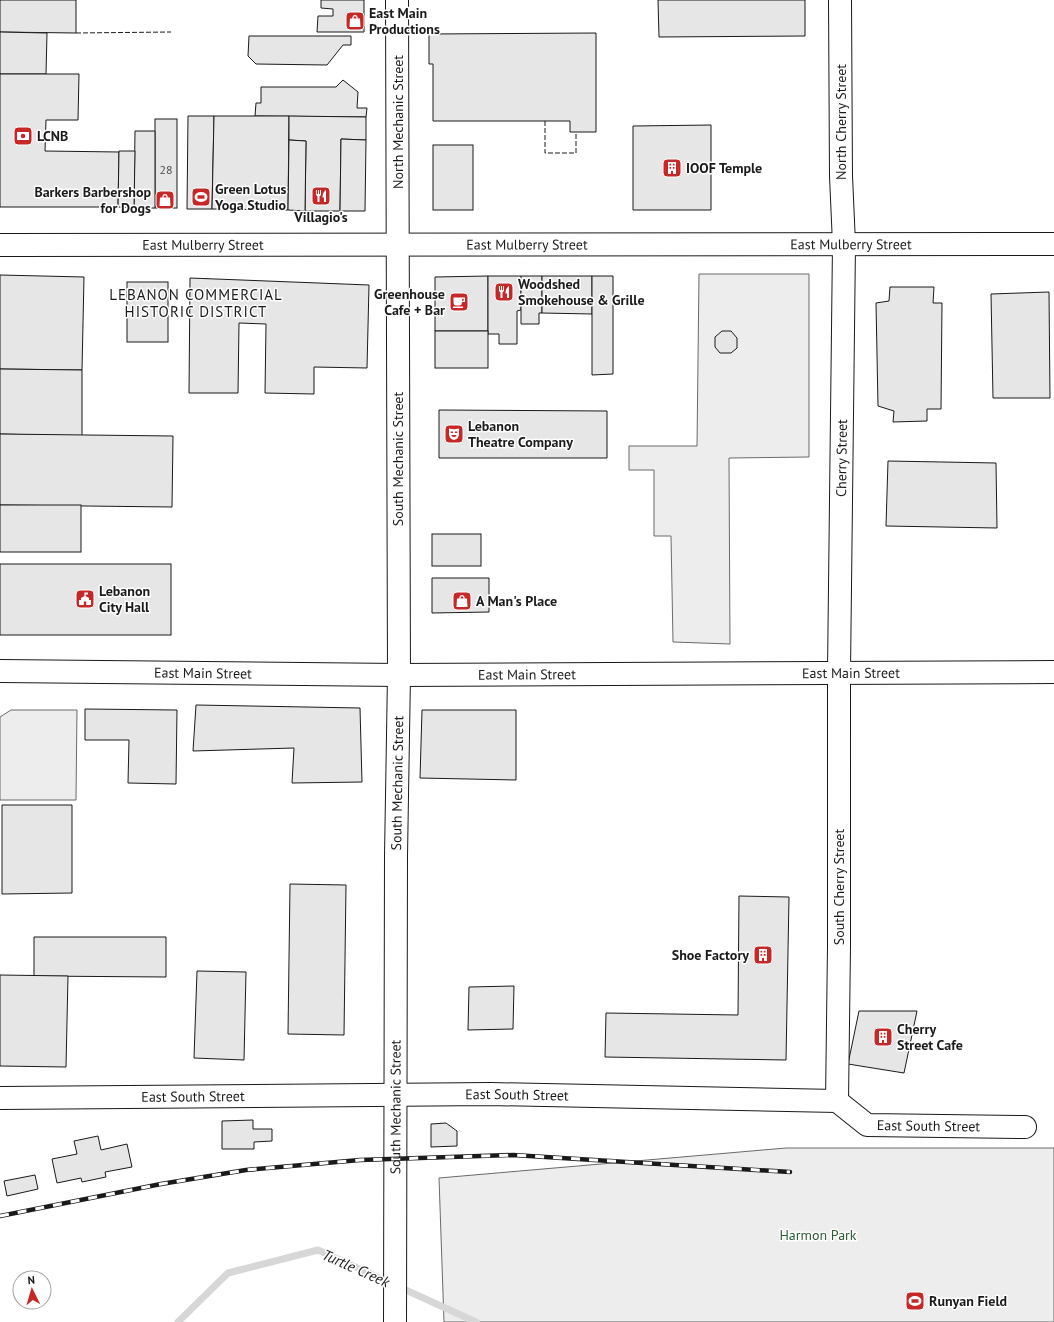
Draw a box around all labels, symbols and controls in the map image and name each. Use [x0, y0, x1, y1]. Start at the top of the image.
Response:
place label: East Main Productions [369, 4, 440, 38]
shop icon: East Main Productions [344, 10, 366, 32]
street label: North Mechanic Street [389, 55, 407, 189]
street label: North Cherry Street [832, 64, 850, 180]
bank icon: LCNB [12, 125, 34, 147]
place label: LCNB [37, 127, 68, 145]
building icon: IOOF Temple [661, 157, 683, 179]
place label: IOOF Temple [686, 159, 762, 177]
house number: 28 [159, 162, 173, 177]
place label: Green Lotus Yoga Studio [214, 180, 286, 214]
place label: Barkers Barbershop for Dogs [34, 183, 151, 217]
restaurant icon: Villagio's [310, 185, 332, 207]
sports icon: Green Lotus Yoga Studio [190, 186, 212, 208]
shop icon: Barkers Barbershop for Dogs [154, 189, 176, 211]
place label: Villagio's [293, 208, 348, 226]
street label: East Mulberry Street [466, 235, 588, 254]
street label: East Mulberry Street [790, 235, 912, 253]
street label: East Mulberry Street [142, 236, 264, 254]
place label: Woodshed Smokehouse & Grille [518, 275, 645, 309]
restaurant icon: Woodshed Smokehouse & Grille [493, 281, 515, 303]
district label: LEBANON COMMERCIAL HISTORIC DISTRICT [109, 285, 283, 321]
place label: Greenhouse Cafe + Bar [374, 285, 445, 319]
cafe icon: Greenhouse Cafe + Bar [448, 291, 470, 313]
street label: South Mechanic Street [389, 392, 407, 526]
place label: Lebanon Theatre Company [468, 417, 573, 451]
street label: Cherry Street [832, 419, 851, 497]
theatre icon: Lebanon Theatre Company [443, 423, 465, 445]
place label: Lebanon City Hall [99, 582, 150, 616]
public building icon: Lebanon City Hall [74, 588, 96, 610]
shop icon: A Man's Place [451, 590, 473, 612]
place label: A Man's Place [476, 592, 557, 610]
street label: East Main Street [154, 664, 252, 683]
street label: East Main Street [802, 664, 900, 682]
street label: East Main Street [478, 665, 576, 684]
street label: South Mechanic Street [387, 715, 407, 850]
street label: South Cherry Street [830, 829, 848, 945]
building icon: Shoe Factory [752, 944, 774, 966]
place label: Shoe Factory [672, 946, 749, 964]
place label: Cherry Street Cafe [897, 1020, 963, 1054]
building icon: Cherry Street Cafe [872, 1026, 894, 1048]
street label: South Mechanic Street [386, 1039, 405, 1174]
street label: East South Street [465, 1085, 569, 1105]
street label: East South Street [141, 1087, 245, 1106]
street label: East South Street [877, 1116, 981, 1135]
park label: Harmon Park [779, 1226, 857, 1244]
water label: Turtle Creek [319, 1245, 394, 1292]
north arrow [12, 1270, 52, 1310]
text: N [27, 1273, 35, 1287]
sports icon: Runyan Field [904, 1290, 926, 1312]
place label: Runyan Field [929, 1292, 1007, 1310]

